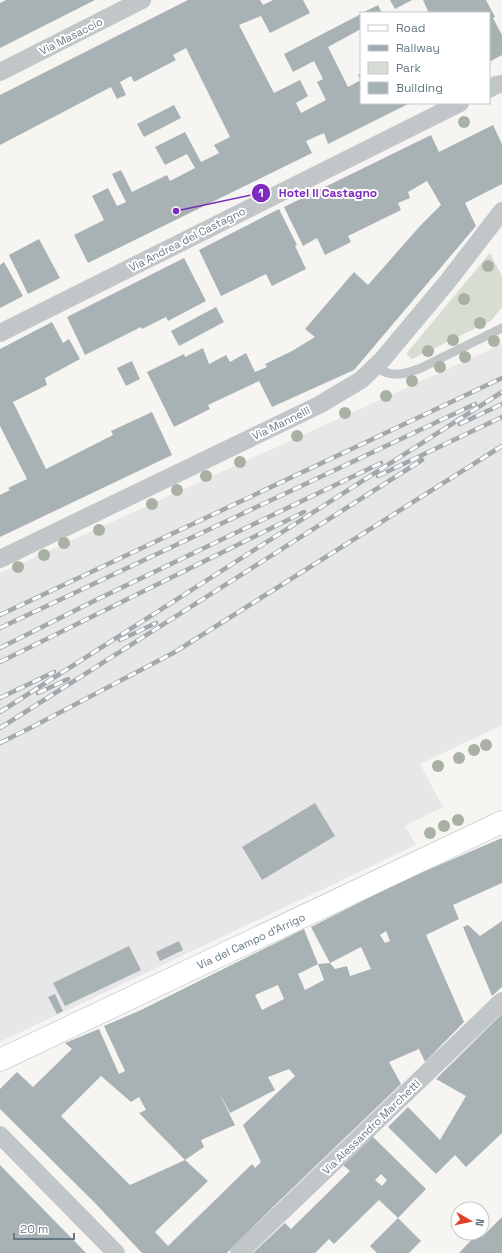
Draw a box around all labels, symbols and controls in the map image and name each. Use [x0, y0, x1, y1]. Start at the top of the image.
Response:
legend [360, 12, 490, 104]
street label: Via Masaccio [37, 14, 105, 58]
text: Road [396, 20, 425, 36]
text: Railway [396, 40, 440, 56]
text: Park [396, 60, 421, 76]
text: Building [396, 80, 443, 96]
callout: Hotel Il Castagno [251, 181, 385, 205]
text: 1 [258, 185, 264, 201]
text: Hotel Il Castagno [279, 185, 377, 201]
street label: Via Andrea del Castagno [126, 203, 248, 274]
street label: Via Mannelli [250, 403, 312, 443]
street label: Via del Campo d'Arrigo [195, 910, 308, 972]
street label: Via Alessandro Marchetti [319, 1076, 423, 1177]
north arrow [450, 1201, 490, 1241]
scale bar [14, 1215, 74, 1241]
text: N [472, 1218, 487, 1227]
text: 20 m [20, 1221, 48, 1237]

